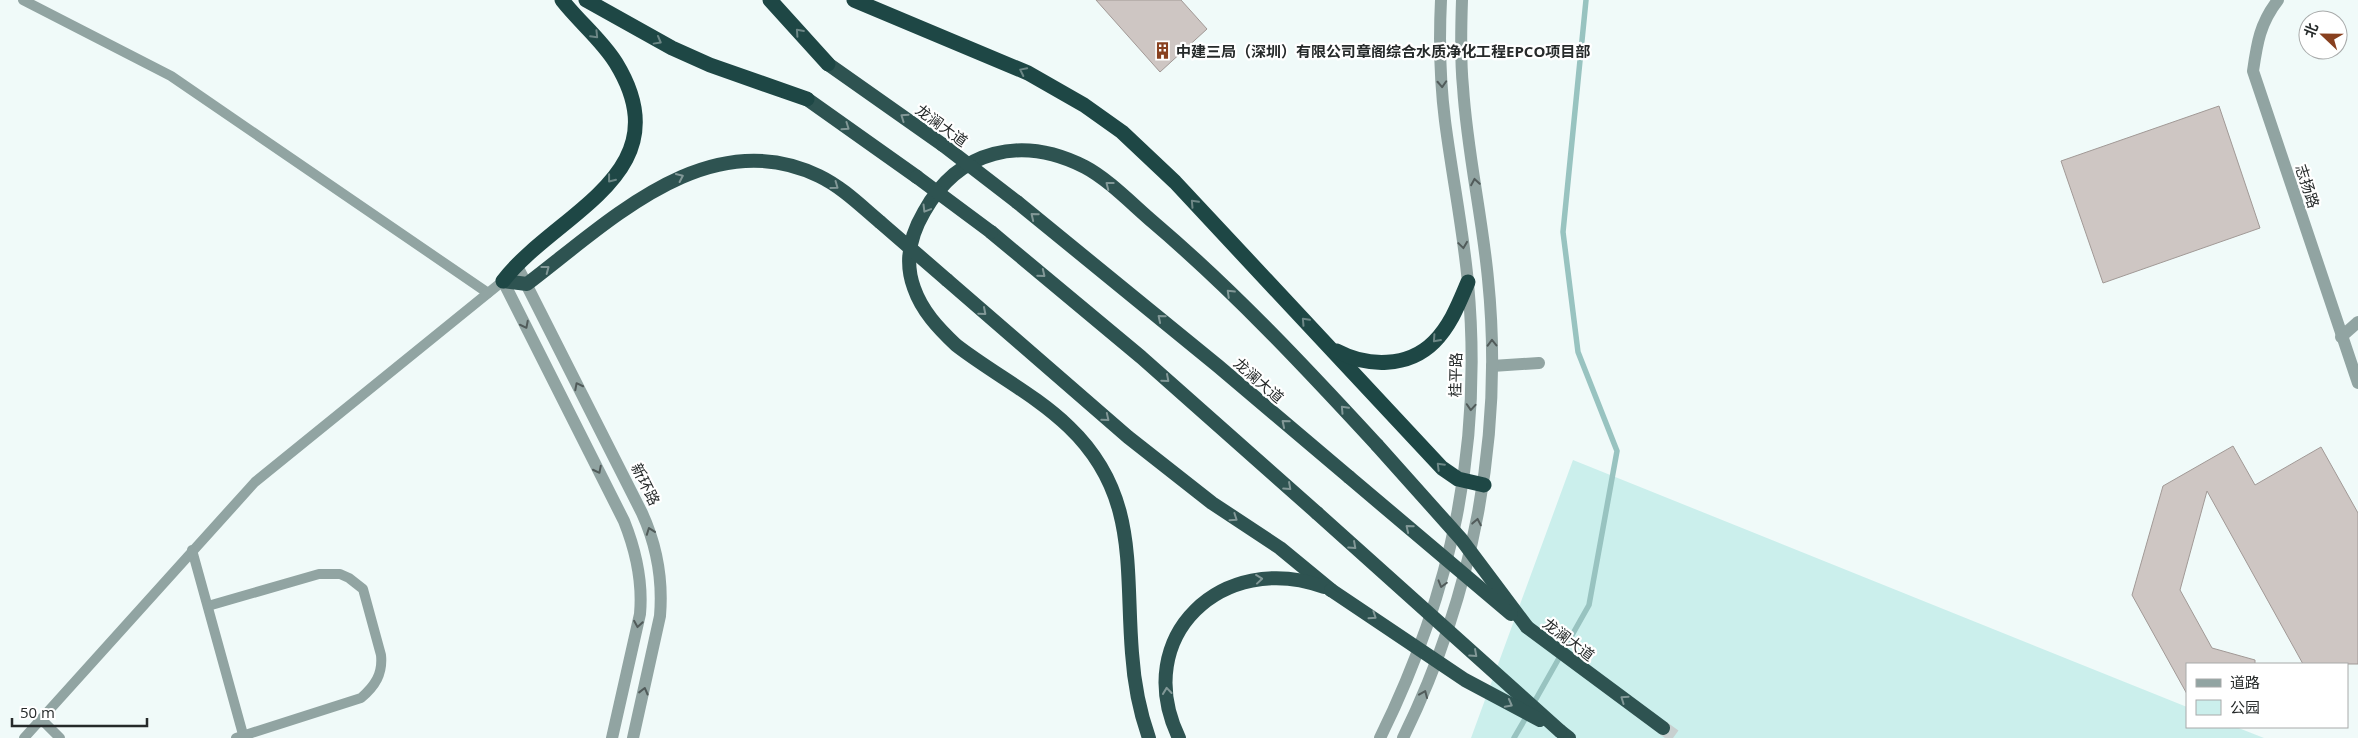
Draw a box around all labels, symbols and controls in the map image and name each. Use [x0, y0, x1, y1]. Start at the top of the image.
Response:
north arrow [2298, 10, 2348, 60]
text: 北 [2299, 20, 2322, 40]
one-way arrow [796, 28, 805, 37]
one-way arrow [589, 30, 598, 39]
one-way arrow [653, 35, 662, 45]
building icon: 中建三局（深圳）有限公司章阁综合水质净化工程EPCO项目部 [1152, 41, 1172, 61]
place label: 中建三局（深圳）有限公司章阁综合水质净化工程EPCO项目部 [1176, 41, 1590, 61]
one-way arrow [1020, 67, 1029, 77]
one-way arrow [1436, 80, 1447, 88]
street label: 龙澜大道 [912, 99, 972, 151]
one-way arrow [900, 114, 909, 123]
one-way arrow [840, 121, 850, 130]
street label: 志扬路 [2292, 162, 2324, 210]
one-way arrow [608, 173, 616, 182]
one-way arrow [675, 173, 684, 183]
one-way arrow [1470, 178, 1480, 186]
one-way arrow [829, 180, 839, 189]
one-way arrow [1106, 183, 1115, 191]
one-way arrow [1191, 199, 1200, 208]
one-way arrow [922, 204, 932, 213]
one-way arrow [1031, 212, 1040, 221]
one-way arrow [1457, 241, 1468, 249]
one-way arrow [540, 266, 550, 275]
one-way arrow [1036, 268, 1045, 276]
one-way arrow [1227, 290, 1236, 299]
one-way arrow [978, 306, 987, 315]
one-way arrow [1157, 315, 1166, 324]
one-way arrow [1302, 318, 1311, 327]
one-way arrow [518, 320, 529, 329]
one-way arrow [1432, 333, 1441, 342]
one-way arrow [1487, 339, 1497, 347]
street label: 桂平路 [1445, 352, 1465, 398]
street label: 龙澜大道 [1230, 353, 1288, 407]
one-way arrow [1160, 373, 1169, 382]
one-way arrow [574, 382, 584, 391]
one-way arrow [1465, 403, 1476, 411]
one-way arrow [1341, 406, 1350, 415]
one-way arrow [1100, 413, 1109, 421]
one-way arrow [1282, 420, 1291, 429]
street label: 新环路 [627, 459, 665, 509]
one-way arrow [1437, 462, 1446, 471]
one-way arrow [592, 465, 602, 474]
one-way arrow [1282, 481, 1291, 490]
one-way arrow [1228, 512, 1238, 521]
one-way arrow [1471, 518, 1482, 527]
one-way arrow [1406, 526, 1415, 534]
one-way arrow [646, 528, 656, 536]
one-way arrow [1348, 540, 1357, 549]
one-way arrow [1256, 574, 1264, 585]
one-way arrow [1437, 580, 1448, 589]
one-way arrow [1367, 610, 1376, 620]
street label: 龙澜大道 [1539, 613, 1599, 665]
one-way arrow [634, 619, 644, 628]
one-way arrow [1468, 649, 1477, 657]
legend [2186, 663, 2348, 728]
text: 道路 [2230, 672, 2260, 692]
one-way arrow [638, 686, 649, 695]
one-way arrow [1162, 687, 1173, 695]
one-way arrow [1417, 690, 1428, 699]
scale bar [12, 696, 148, 728]
one-way arrow [1620, 696, 1629, 705]
text: 公园 [2230, 697, 2260, 717]
one-way arrow [1504, 698, 1513, 708]
text: 50 m [20, 702, 55, 722]

